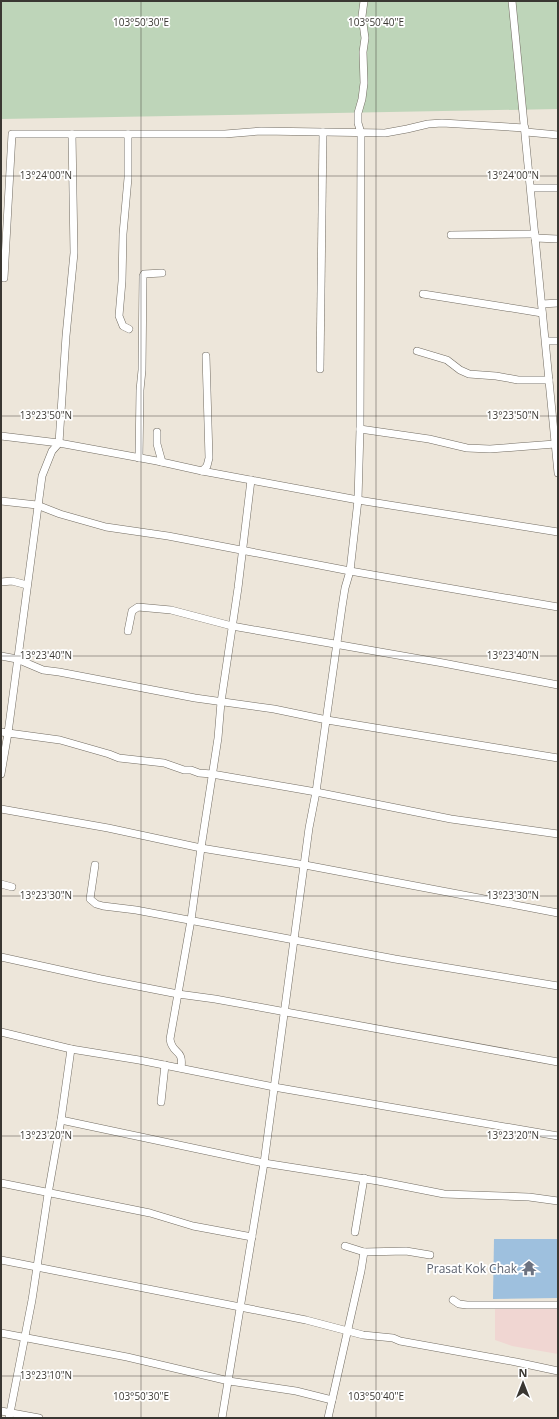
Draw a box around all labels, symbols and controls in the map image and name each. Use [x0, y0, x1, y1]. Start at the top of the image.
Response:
text: 103°50'30"E [113, 15, 169, 29]
text: 103°50'40"E [348, 15, 404, 29]
text: 13°24'00"N [20, 168, 72, 182]
text: 13°24'00"N [487, 168, 539, 182]
text: 13°23'50"N [20, 408, 72, 422]
text: 13°23'50"N [487, 408, 539, 422]
text: 13°23'40"N [20, 648, 72, 662]
text: 13°23'40"N [487, 648, 539, 662]
text: 13°23'30"N [20, 888, 72, 902]
text: 13°23'30"N [487, 888, 539, 902]
text: 13°23'20"N [20, 1128, 72, 1142]
text: 13°23'20"N [487, 1128, 539, 1142]
temple icon: Prasat Kok Chak [520, 1259, 538, 1277]
place label: Prasat Kok Chak [427, 1260, 518, 1277]
north arrow [503, 1363, 543, 1403]
text: N [519, 1365, 527, 1380]
text: 13°23'10"N [20, 1368, 72, 1382]
text: 103°50'30"E [113, 1389, 169, 1403]
text: 103°50'40"E [348, 1389, 404, 1403]

